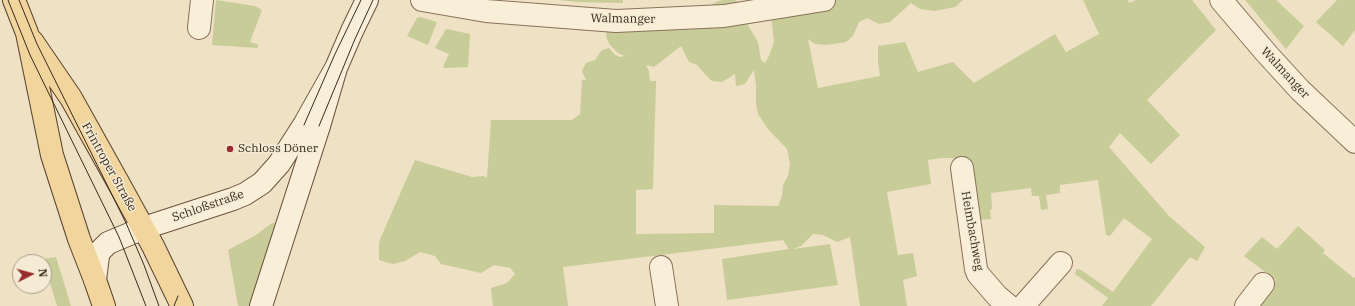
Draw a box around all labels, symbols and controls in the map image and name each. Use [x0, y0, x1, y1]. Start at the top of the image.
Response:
street label: Walmanger [590, 11, 656, 27]
street label: Walmanger [1258, 44, 1312, 102]
street label: Frintroper Straße [79, 120, 139, 214]
place label: Schloss Döner [238, 142, 318, 156]
marker: Schloss Döner [225, 144, 235, 154]
street label: Schloßstraße [170, 187, 246, 225]
street label: Heimbachweg [958, 190, 986, 272]
north arrow [12, 254, 52, 294]
text: N [36, 268, 50, 278]

